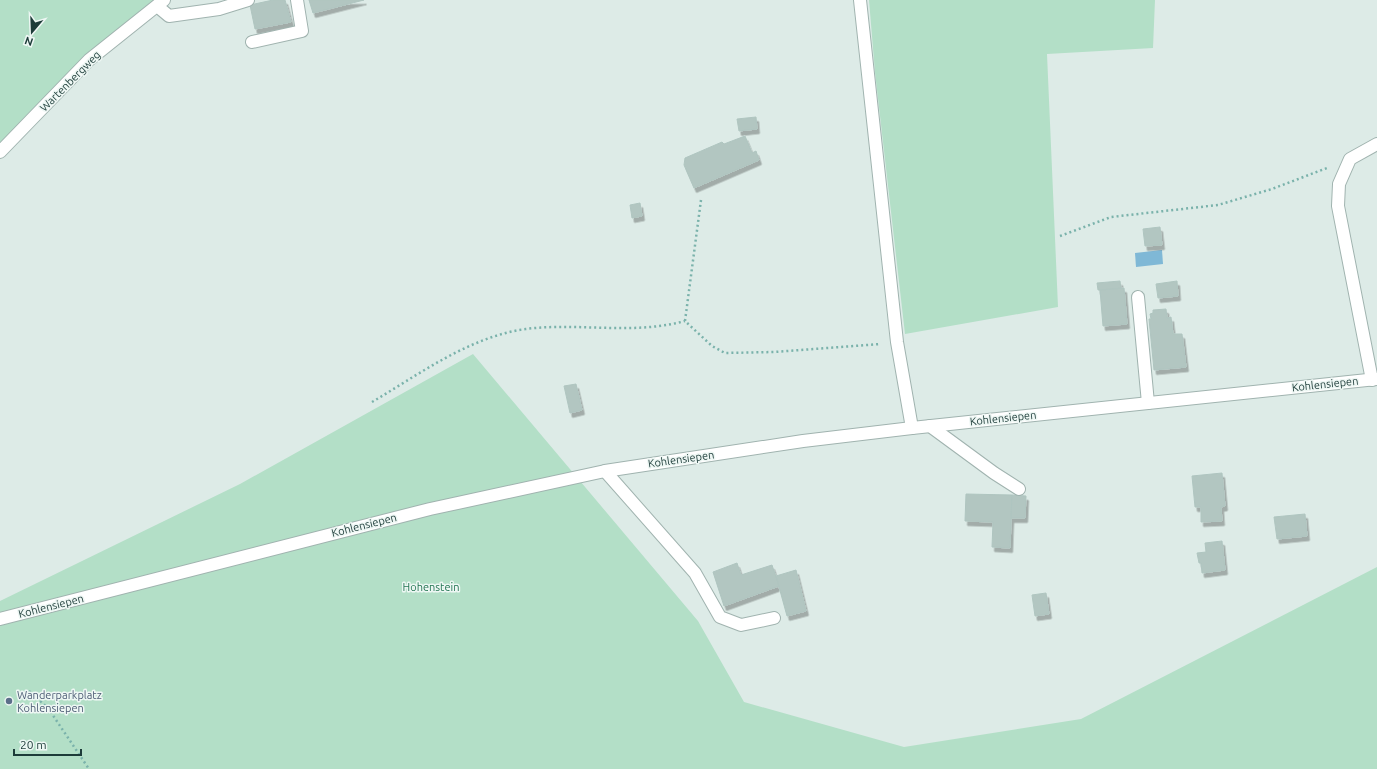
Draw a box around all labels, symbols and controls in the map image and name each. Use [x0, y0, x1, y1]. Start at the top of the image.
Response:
north arrow [12, 12, 52, 52]
text: N [23, 34, 35, 48]
street label: Wartenbergweg [37, 48, 103, 114]
street label: Kohlensiepen [1291, 375, 1359, 393]
street label: Kohlensiepen [969, 409, 1037, 427]
street label: Kohlensiepen [647, 448, 715, 470]
street label: Kohlensiepen [330, 511, 398, 539]
park label: Hohenstein [403, 581, 459, 593]
street label: Kohlensiepen [17, 592, 85, 620]
place label: Wanderparkplatz Kohlensiepen [17, 689, 102, 714]
marker: Wanderparkplatz Kohlensiepen [4, 696, 14, 706]
scale bar [14, 731, 81, 757]
text: 20 m [20, 738, 47, 751]

